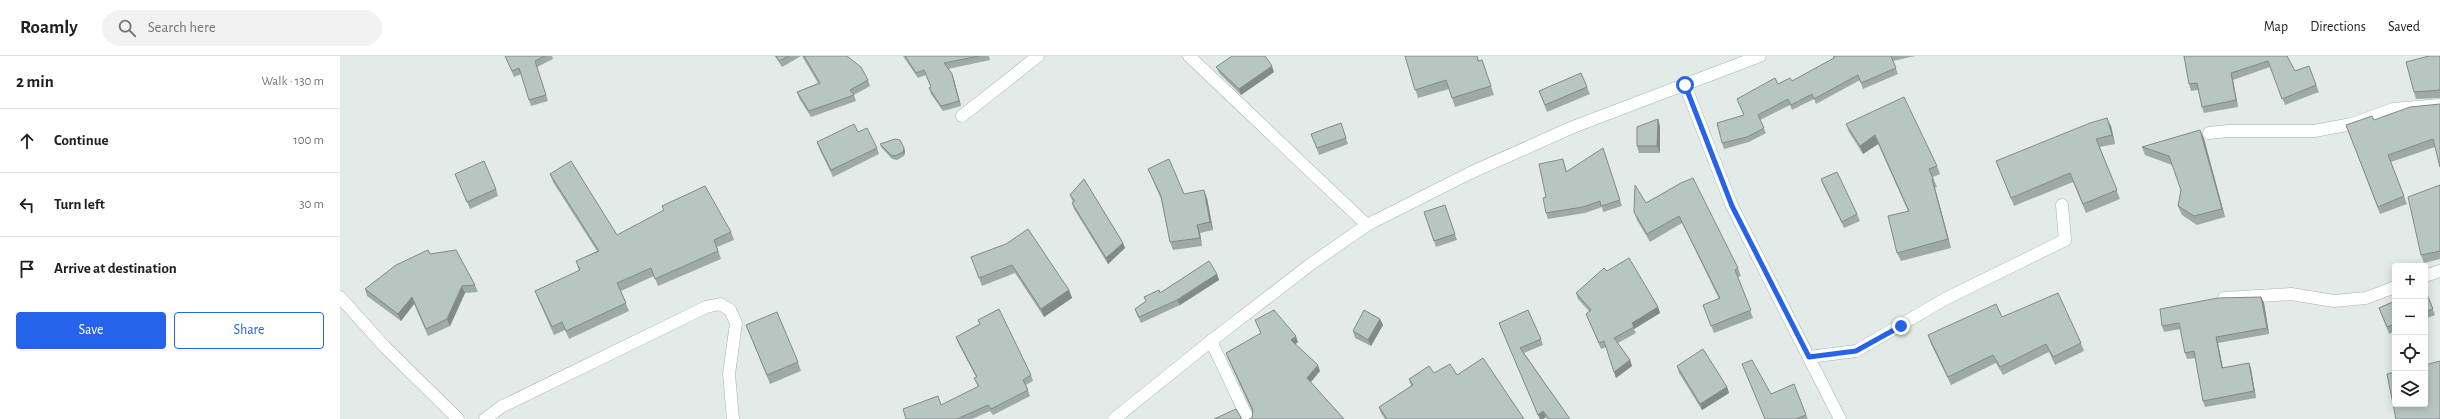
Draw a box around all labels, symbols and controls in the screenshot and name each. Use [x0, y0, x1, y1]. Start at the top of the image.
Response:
search box [102, 10, 382, 46]
icon: search [116, 17, 138, 39]
text: Roamly [20, 18, 78, 37]
text: Search here [148, 20, 216, 35]
text: Map [2264, 20, 2288, 34]
text: Directions [2310, 20, 2366, 34]
text: Saved [2388, 20, 2420, 34]
text: 2 min [16, 73, 54, 90]
text: Walk · 130 m [261, 75, 324, 88]
route start [1676, 76, 1694, 94]
icon: ahead [16, 130, 38, 152]
text: Continue [54, 133, 109, 148]
text: 100 m [293, 134, 324, 147]
icon: left [16, 194, 38, 216]
text: Turn left [54, 197, 105, 212]
text: 30 m [299, 198, 324, 211]
icon: arrive [16, 258, 38, 280]
text: Arrive at destination [54, 261, 177, 276]
map controls [2392, 263, 2428, 407]
button: + [2392, 263, 2428, 299]
button: − [2392, 299, 2428, 335]
button: Save [16, 312, 166, 349]
button: Share [174, 312, 324, 349]
route end [1892, 317, 1910, 335]
button: locate [2392, 335, 2428, 371]
button: layers [2392, 371, 2428, 407]

